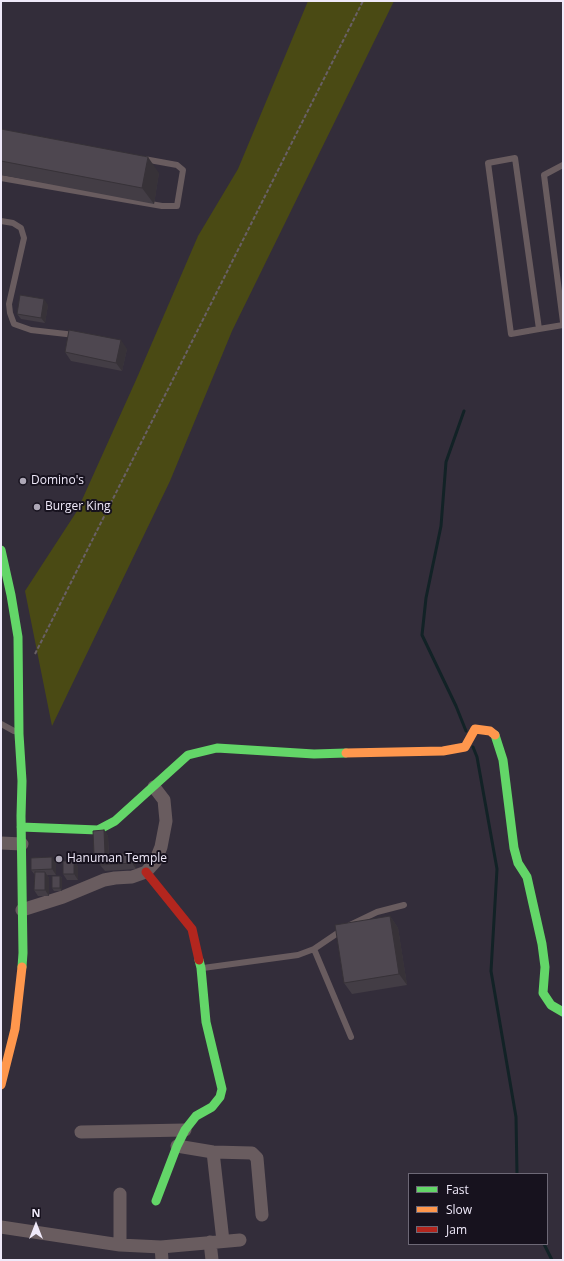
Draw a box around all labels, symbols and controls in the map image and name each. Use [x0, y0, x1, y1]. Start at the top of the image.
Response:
place label: Domino's [31, 474, 84, 488]
marker: Domino's [18, 476, 28, 486]
place label: Burger King [45, 500, 111, 514]
marker: Burger King [32, 502, 42, 512]
place label: Hanuman Temple [67, 852, 167, 866]
marker: Hanuman Temple [54, 854, 64, 864]
legend [408, 1173, 548, 1245]
text: Fast [446, 1181, 469, 1198]
text: Slow [446, 1201, 472, 1218]
north arrow [16, 1205, 56, 1245]
text: N [32, 1205, 40, 1220]
text: Jam [446, 1221, 467, 1238]

